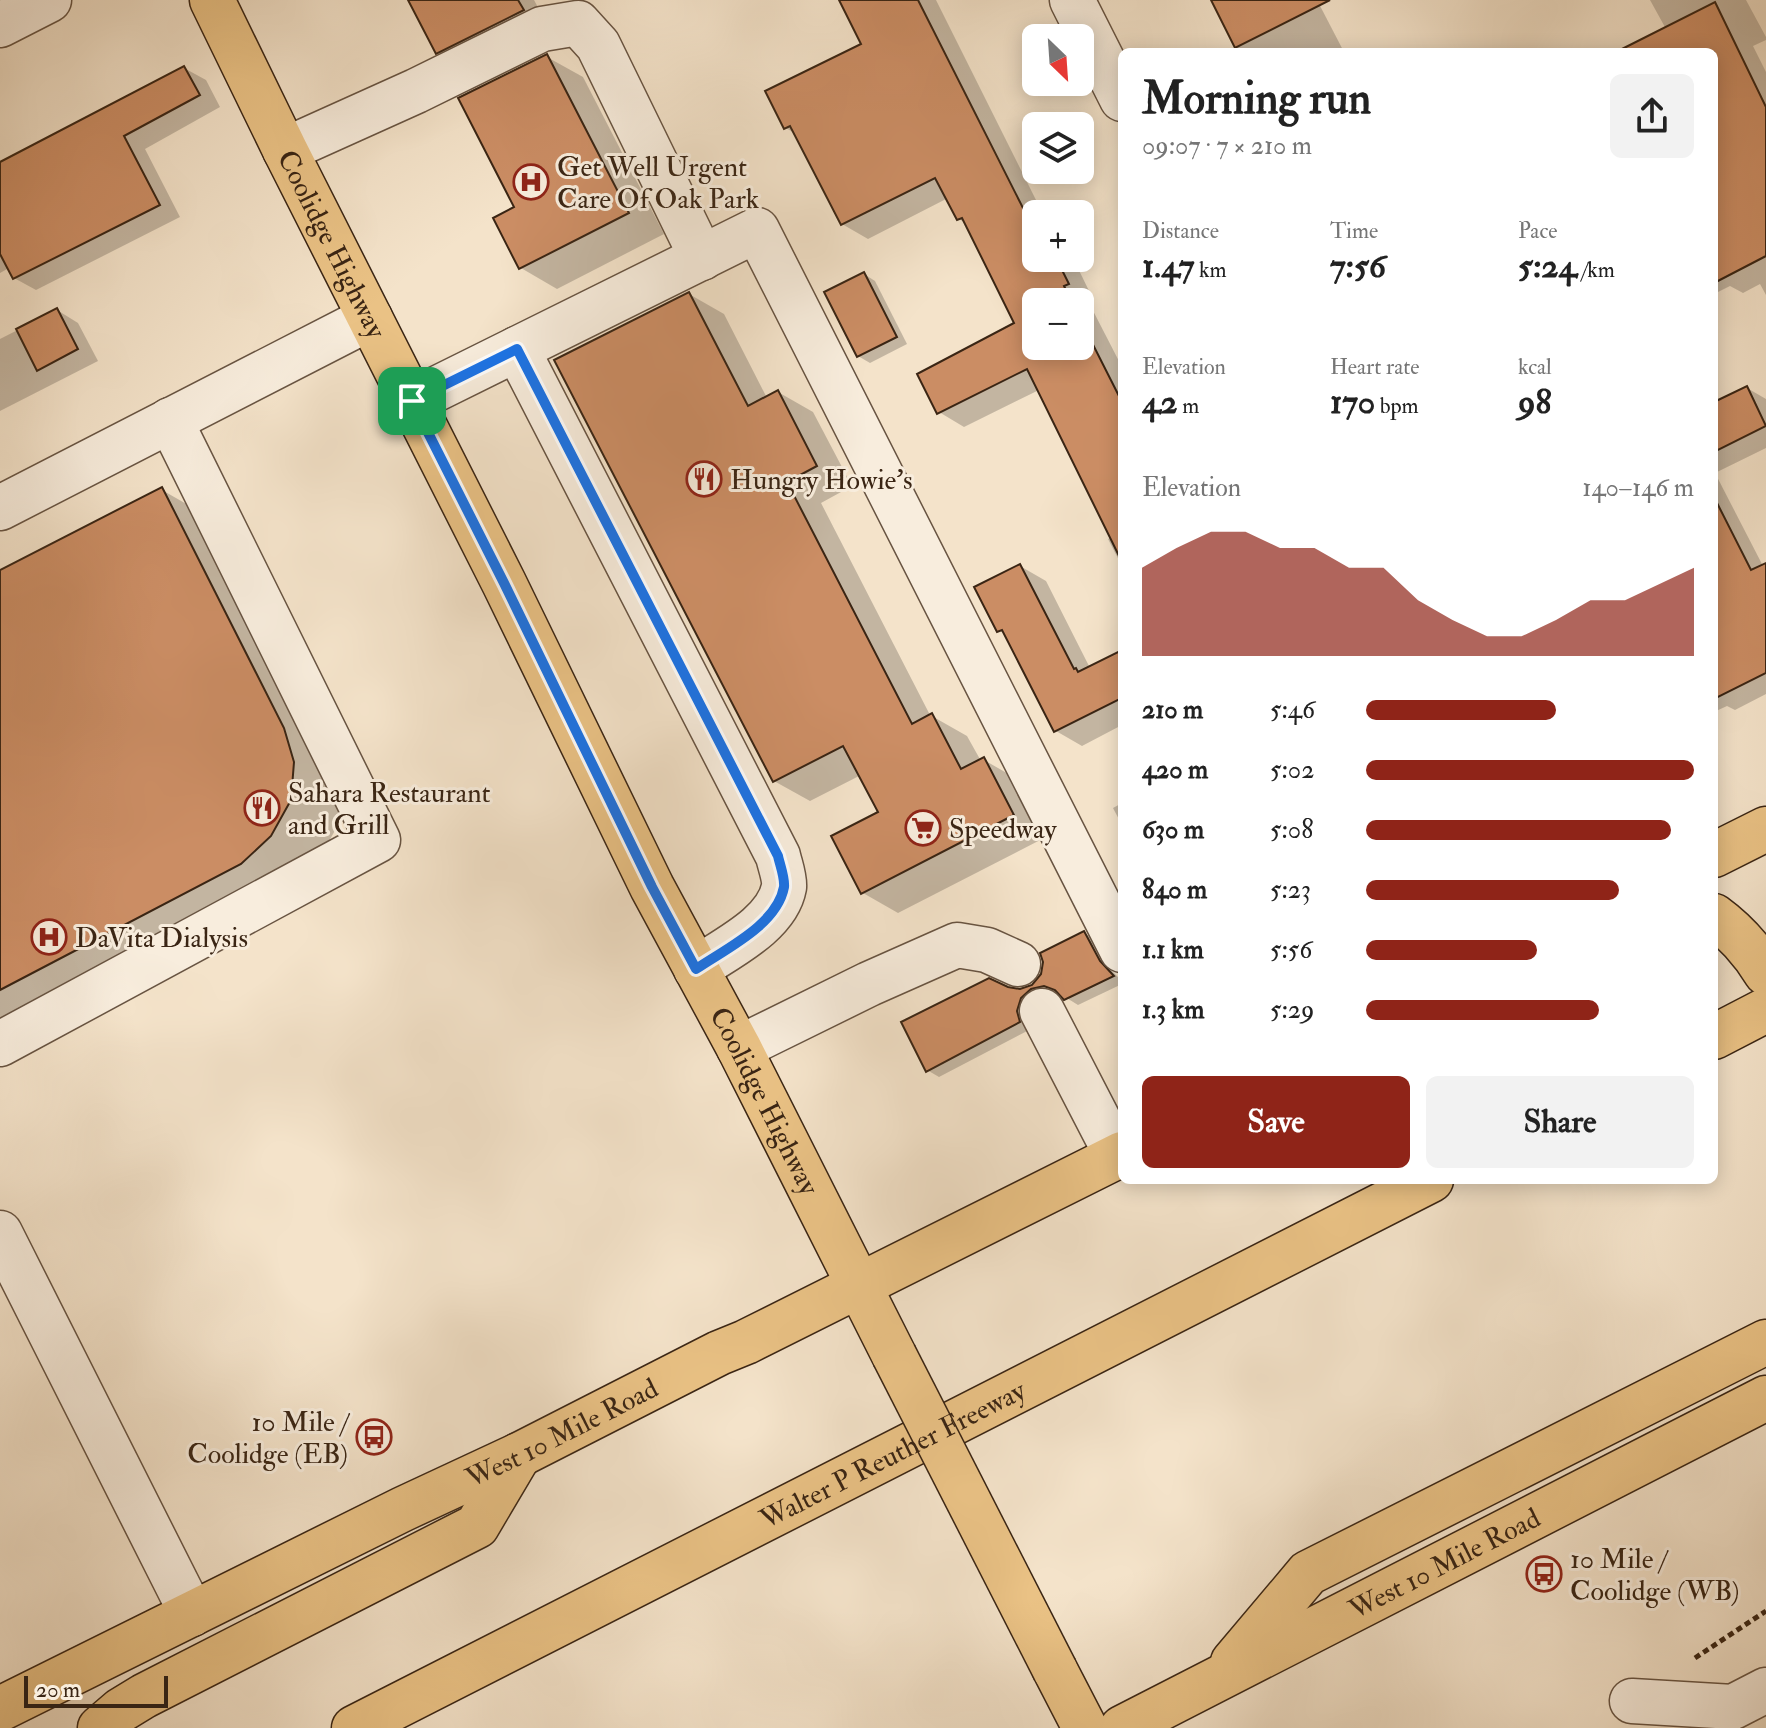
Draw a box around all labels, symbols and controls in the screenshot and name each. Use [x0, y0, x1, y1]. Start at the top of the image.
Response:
north arrow [1022, 24, 1094, 96]
map controls [1022, 24, 1094, 360]
text: Morning run [1142, 72, 1371, 127]
button: share [1610, 74, 1694, 158]
button: layers [1022, 112, 1094, 184]
text: 09:07 · 7 × 210 m [1142, 130, 1312, 162]
street label: Coolidge Highway [269, 145, 394, 345]
place label: Get Well Urgent Care Of Oak Park [557, 150, 760, 217]
hospital icon: Get Well Urgent Care Of Oak Park [512, 163, 550, 201]
button: + [1022, 200, 1094, 272]
text: Distance [1142, 217, 1219, 245]
text: Time [1330, 217, 1378, 245]
text: Pace [1518, 217, 1557, 245]
text: 1.47 [1142, 245, 1194, 288]
text: 7:56 [1330, 245, 1386, 288]
text: 5:24 [1518, 245, 1577, 288]
text: km [1194, 256, 1227, 284]
text: /km [1577, 256, 1615, 284]
button: − [1022, 288, 1094, 360]
text: Elevation [1142, 353, 1226, 381]
text: Heart rate [1330, 353, 1420, 381]
text: kcal [1518, 353, 1552, 381]
pin [378, 367, 446, 435]
icon: arrive [390, 379, 434, 423]
text: 42 [1142, 381, 1178, 424]
text: 170 [1330, 381, 1375, 424]
text: 98 [1518, 381, 1551, 424]
text: m [1178, 392, 1199, 420]
text: bpm [1375, 392, 1419, 420]
restaurant icon: Hungry Howie's [685, 460, 723, 498]
place label: Hungry Howie's [730, 463, 913, 498]
text: Elevation [1142, 472, 1241, 504]
text: 140–146 m [1582, 472, 1694, 504]
text: 210 m [1142, 694, 1203, 726]
text: 5:46 [1270, 694, 1315, 726]
text: 420 m [1142, 754, 1208, 786]
text: 5:02 [1270, 754, 1314, 786]
place label: Sahara Restaurant and Grill [288, 776, 491, 843]
restaurant icon: Sahara Restaurant and Grill [243, 789, 281, 827]
supermarket icon: Speedway [904, 809, 942, 847]
place label: Speedway [949, 812, 1057, 847]
text: 630 m [1142, 814, 1204, 846]
text: 5:08 [1270, 814, 1313, 846]
text: 840 m [1142, 874, 1207, 906]
text: 5:23 [1270, 874, 1311, 906]
hospital icon: DaVita Dialysis [30, 918, 68, 956]
place label: DaVita Dialysis [75, 921, 248, 956]
text: 1.1 km [1142, 934, 1204, 966]
text: 5:56 [1270, 934, 1312, 966]
text: 1.3 km [1142, 994, 1204, 1026]
text: 5:29 [1270, 994, 1314, 1026]
street label: Coolidge Highway [701, 1001, 827, 1202]
button: Save [1142, 1076, 1410, 1168]
button: Share [1426, 1076, 1694, 1168]
street label: West 10 Mile Road [460, 1371, 664, 1497]
street label: Walter P Reuther Freeway [754, 1373, 1032, 1538]
place label: 10 Mile / Coolidge (EB) [187, 1405, 351, 1472]
bus stop icon: 10 Mile / Coolidge (EB) [355, 1418, 393, 1456]
street label: West 10 Mile Road [1342, 1501, 1547, 1628]
place label: 10 Mile / Coolidge (WB) [1570, 1542, 1740, 1609]
bus stop icon: 10 Mile / Coolidge (WB) [1525, 1555, 1563, 1593]
scale bar [24, 1672, 168, 1708]
text: 20 m [36, 1676, 80, 1704]

